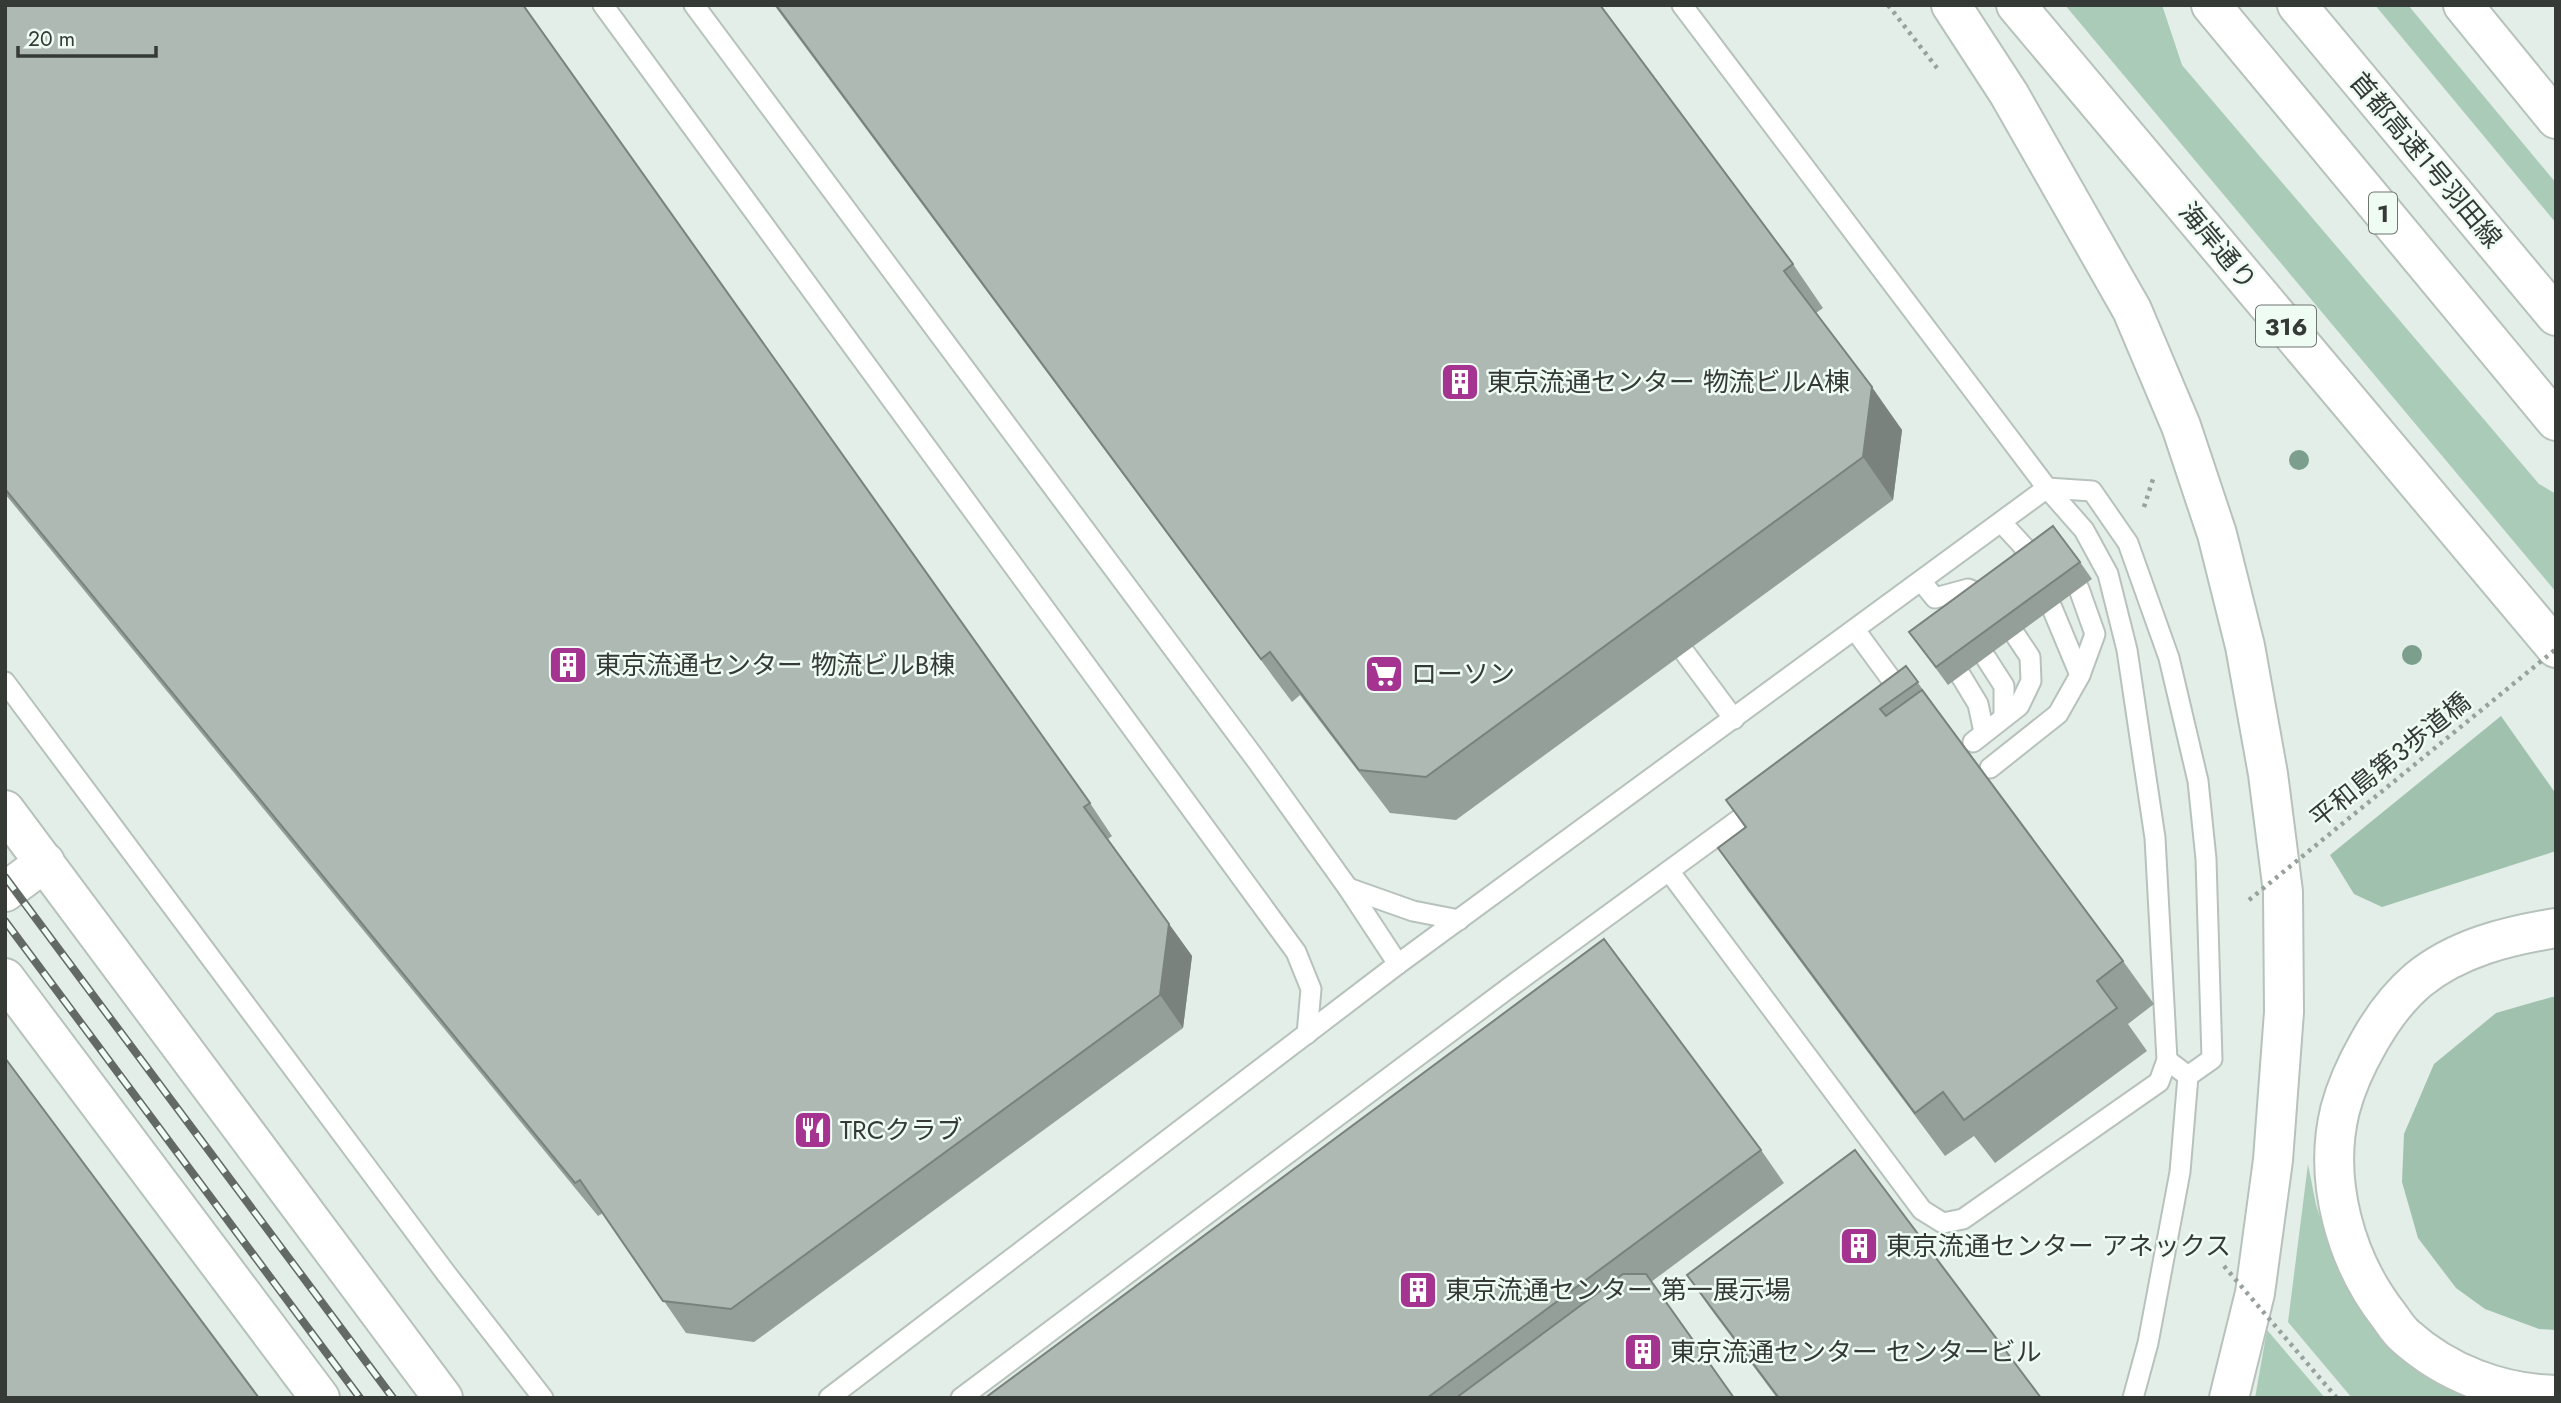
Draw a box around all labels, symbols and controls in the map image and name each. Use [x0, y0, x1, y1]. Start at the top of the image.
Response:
scale bar [18, 14, 156, 58]
text: 20 m [28, 24, 75, 54]
street label: 首都高速1号羽田線 [2343, 66, 2509, 254]
road number: 1 [2369, 192, 2397, 233]
street label: 海岸通り [2170, 194, 2266, 298]
road number: 316 [2256, 306, 2316, 346]
building icon: 東京流通センター 物流ビルA棟 [1439, 361, 1481, 403]
place label: 東京流通センター 物流ビルA棟 [1487, 363, 1850, 401]
building icon: 東京流通センター 物流ビルB棟 [547, 644, 589, 686]
place label: 東京流通センター 物流ビルB棟 [595, 646, 955, 684]
supermarket icon: ローソン [1363, 653, 1405, 695]
place label: ローソン [1411, 655, 1515, 693]
street label: 平和島第３歩道橋 [2301, 683, 2479, 837]
restaurant icon: TRCクラブ [792, 1109, 834, 1151]
place label: TRCクラブ [840, 1111, 962, 1149]
building icon: 東京流通センター アネックス [1838, 1225, 1880, 1267]
place label: 東京流通センター アネックス [1886, 1227, 2231, 1265]
building icon: 東京流通センター 第一展示場 [1397, 1269, 1439, 1311]
place label: 東京流通センター 第一展示場 [1445, 1271, 1791, 1309]
building icon: 東京流通センター センタービル [1622, 1331, 1664, 1373]
place label: 東京流通センター センタービル [1670, 1333, 2042, 1371]

